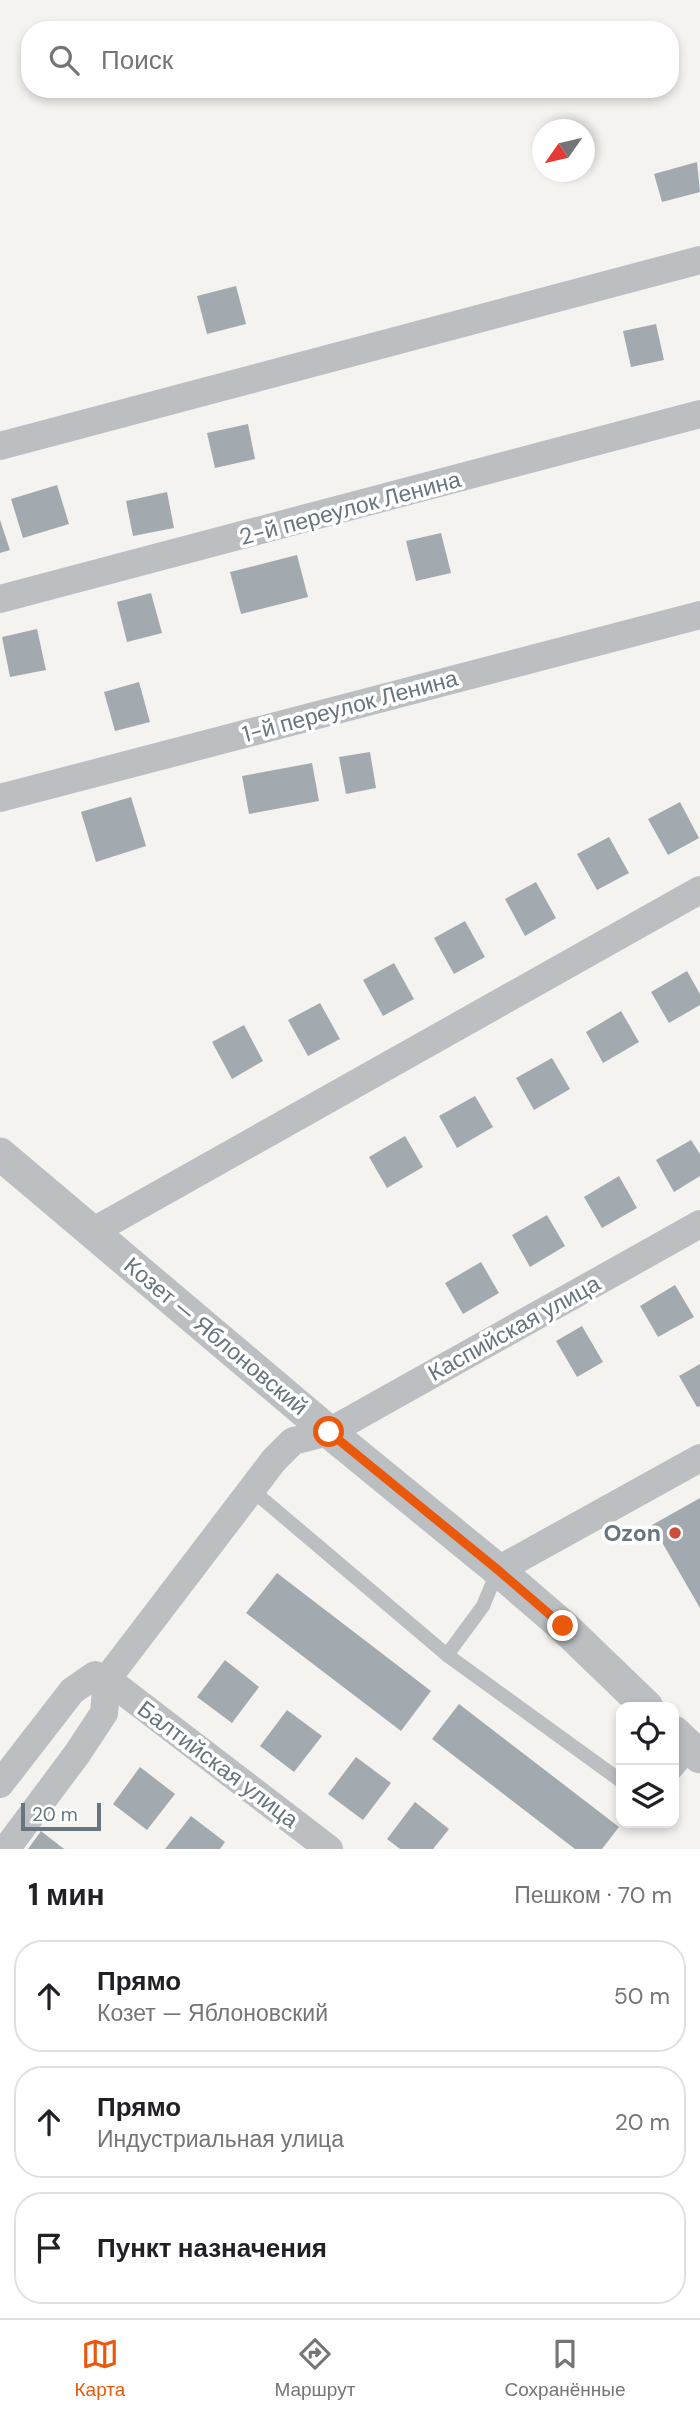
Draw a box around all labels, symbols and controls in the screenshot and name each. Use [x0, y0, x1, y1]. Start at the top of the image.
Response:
search box [21, 21, 679, 98]
icon: search [45, 41, 83, 79]
text: Поиск [101, 43, 173, 77]
north arrow [532, 119, 595, 182]
street label: 2-й переулок Ленина [236, 464, 464, 552]
street label: 1-й переулок Ленина [239, 663, 461, 749]
street label: Козет — Яблоновский [118, 1250, 314, 1422]
street label: Каспийская улица [423, 1268, 606, 1388]
route start [313, 1416, 344, 1447]
place label: Ozon [603, 1518, 661, 1548]
marker: Ozon [667, 1525, 683, 1541]
route end [547, 1610, 578, 1641]
street label: Балтийская улица [131, 1694, 305, 1835]
map controls [616, 1702, 679, 1828]
button: locate [616, 1702, 679, 1765]
button: layers [616, 1765, 679, 1828]
scale bar [21, 1800, 102, 1832]
text: 20 m [32, 1802, 78, 1827]
text: 1 мин [28, 1875, 105, 1914]
text: Пешком · 70 m [514, 1880, 672, 1910]
text: Прямо [97, 1964, 181, 1998]
icon: ahead [30, 1977, 68, 2015]
text: 50 m [614, 1981, 670, 2011]
text: Козет — Яблоновский [97, 1998, 328, 2028]
text: Прямо [97, 2090, 181, 2124]
icon: ahead [30, 2103, 68, 2141]
text: 20 m [615, 2107, 670, 2137]
text: Индустриальная улица [97, 2124, 344, 2154]
icon: arrive [30, 2229, 68, 2267]
text: Пункт назначения [97, 2231, 327, 2265]
tab: Карта [75, 2335, 125, 2402]
tab: Маршрут [274, 2335, 355, 2402]
tab: Сохранённые [504, 2335, 625, 2402]

